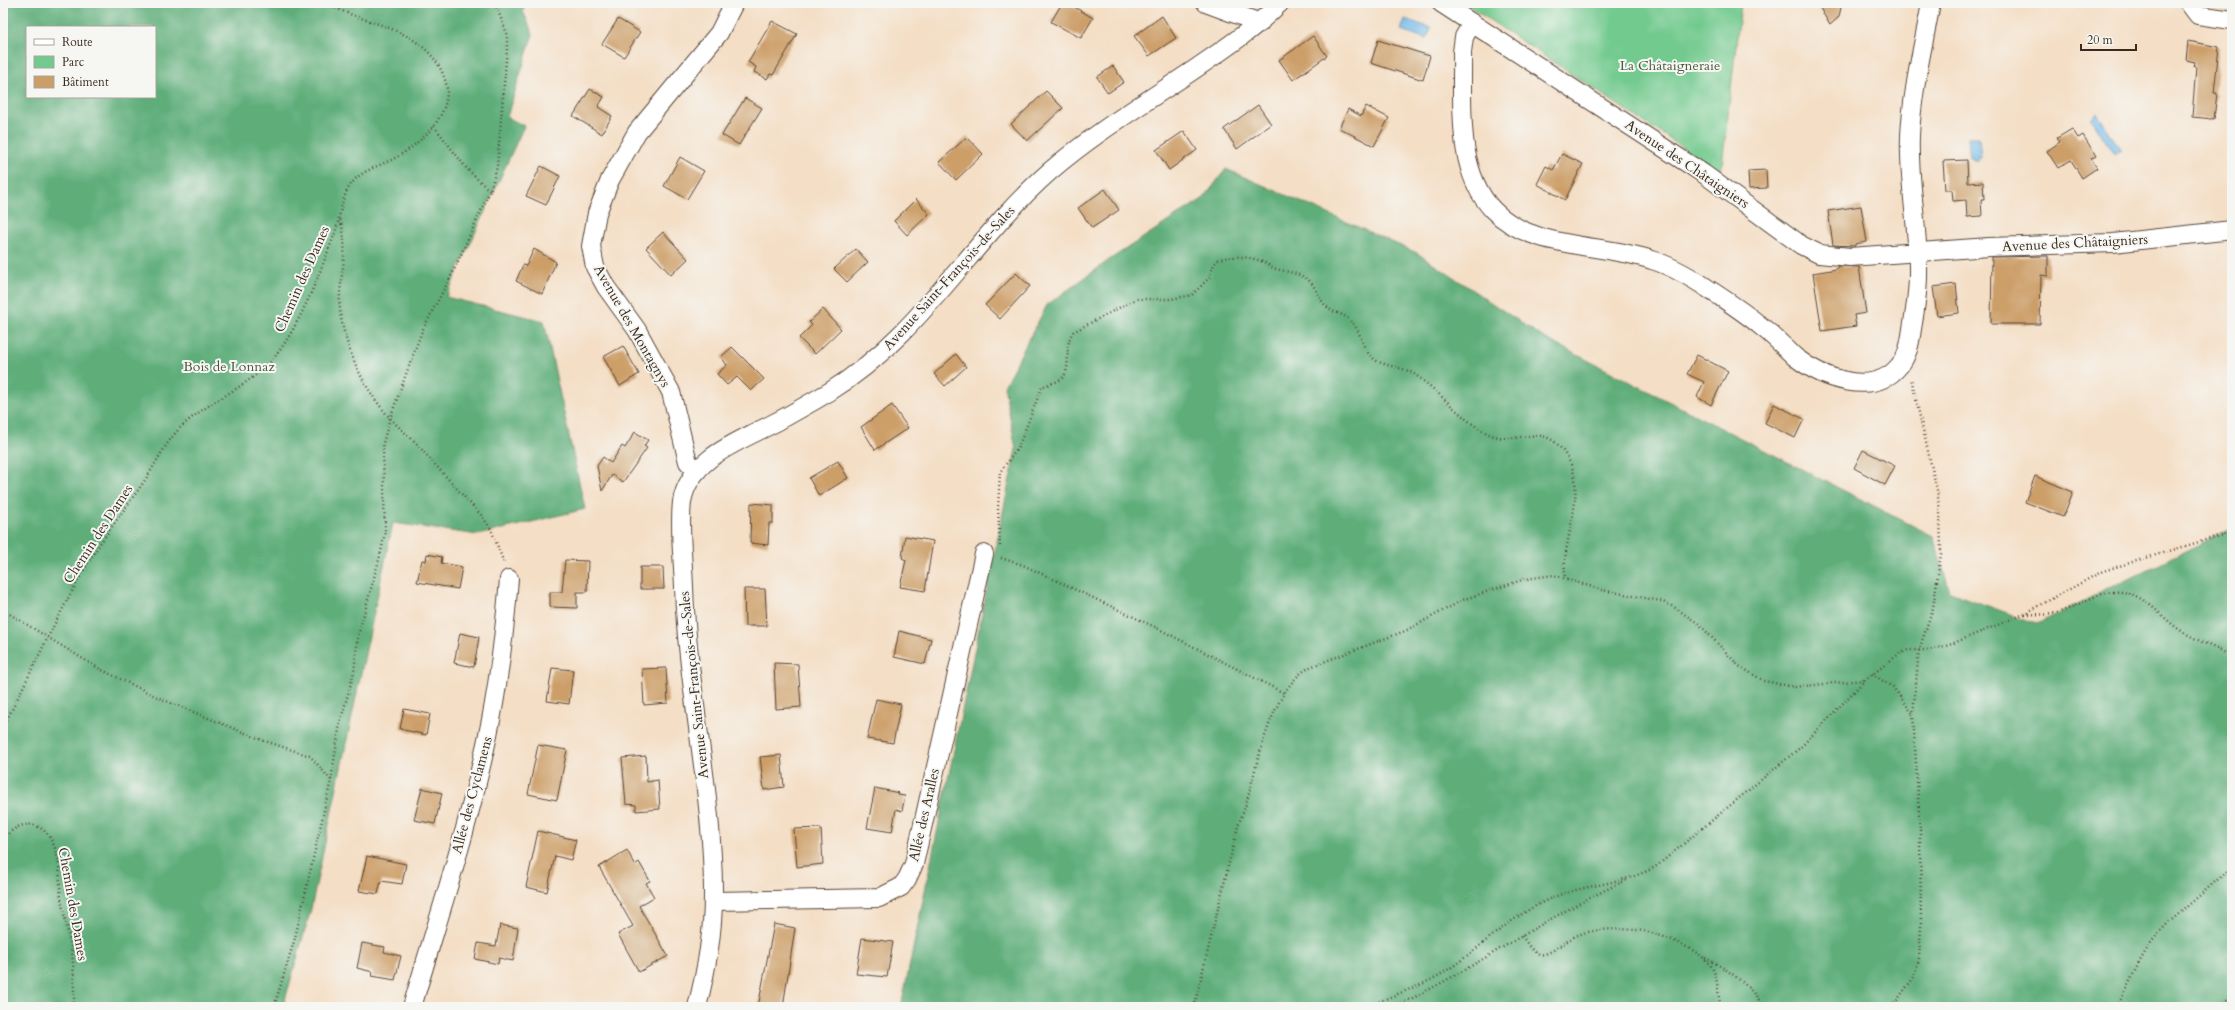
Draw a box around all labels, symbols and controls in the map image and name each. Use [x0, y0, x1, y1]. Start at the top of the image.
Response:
legend [26, 26, 156, 98]
scale bar [2081, 26, 2136, 52]
text: 20 m [2087, 32, 2114, 48]
text: Route [62, 34, 93, 50]
text: Parc [62, 54, 85, 70]
park label: La Châtaigneraie [1620, 56, 1720, 75]
text: Bâtiment [62, 74, 109, 90]
street label: Avenue des Châtaigniers [1621, 115, 1753, 213]
street label: Avenue Saint-François-de-Sales [879, 201, 1019, 354]
street label: Chemin des Dames [270, 222, 334, 335]
street label: Avenue des Châtaigniers [2002, 230, 2149, 256]
street label: Avenue des Montagnys [589, 261, 675, 391]
park label: Bois de Lonnaz [183, 357, 275, 376]
street label: Chemin des Dames [59, 480, 137, 587]
street label: Avenue Saint-François-de-Sales [675, 590, 713, 780]
street label: Allée des Cyclamens [447, 734, 497, 856]
street label: Allée des Aralles [904, 766, 944, 863]
street label: Chemin des Dames [54, 846, 92, 962]

